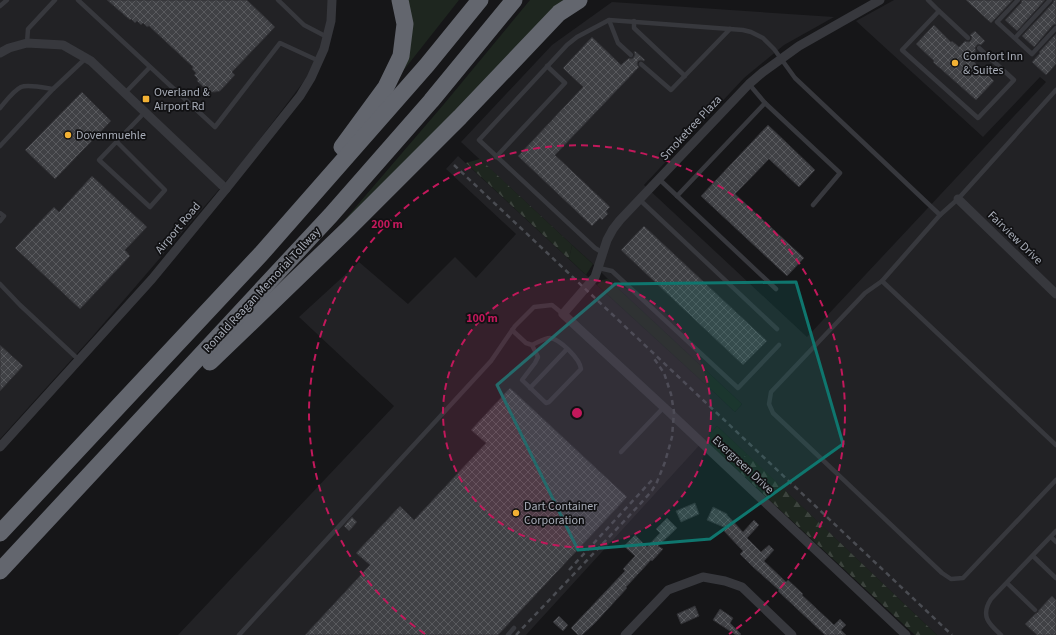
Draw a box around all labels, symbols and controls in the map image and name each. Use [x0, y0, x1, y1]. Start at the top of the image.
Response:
place label: Comfort Inn & Suites [963, 48, 1023, 79]
marker: Comfort Inn & Suites [950, 58, 960, 68]
place label: Overland & Airport Rd [154, 84, 210, 115]
street label: Smoketree Plaza [656, 92, 726, 164]
marker: Overland & Airport Rd [141, 94, 151, 104]
place label: Dovenmuehle [76, 127, 146, 144]
marker: Dovenmuehle [63, 130, 73, 140]
street label: Airport Road [151, 198, 205, 258]
street label: Fairview Drive [984, 207, 1046, 269]
text: 200 m [371, 216, 403, 233]
street label: Ronald Reagan Memorial Tollway [199, 223, 325, 356]
text: 100 m [466, 310, 498, 327]
centre of rings [570, 406, 584, 420]
street label: Evergreen Drive [708, 432, 778, 498]
place label: Dart Container Corporation [524, 498, 598, 529]
marker: Dart Container Corporation [511, 508, 521, 518]

